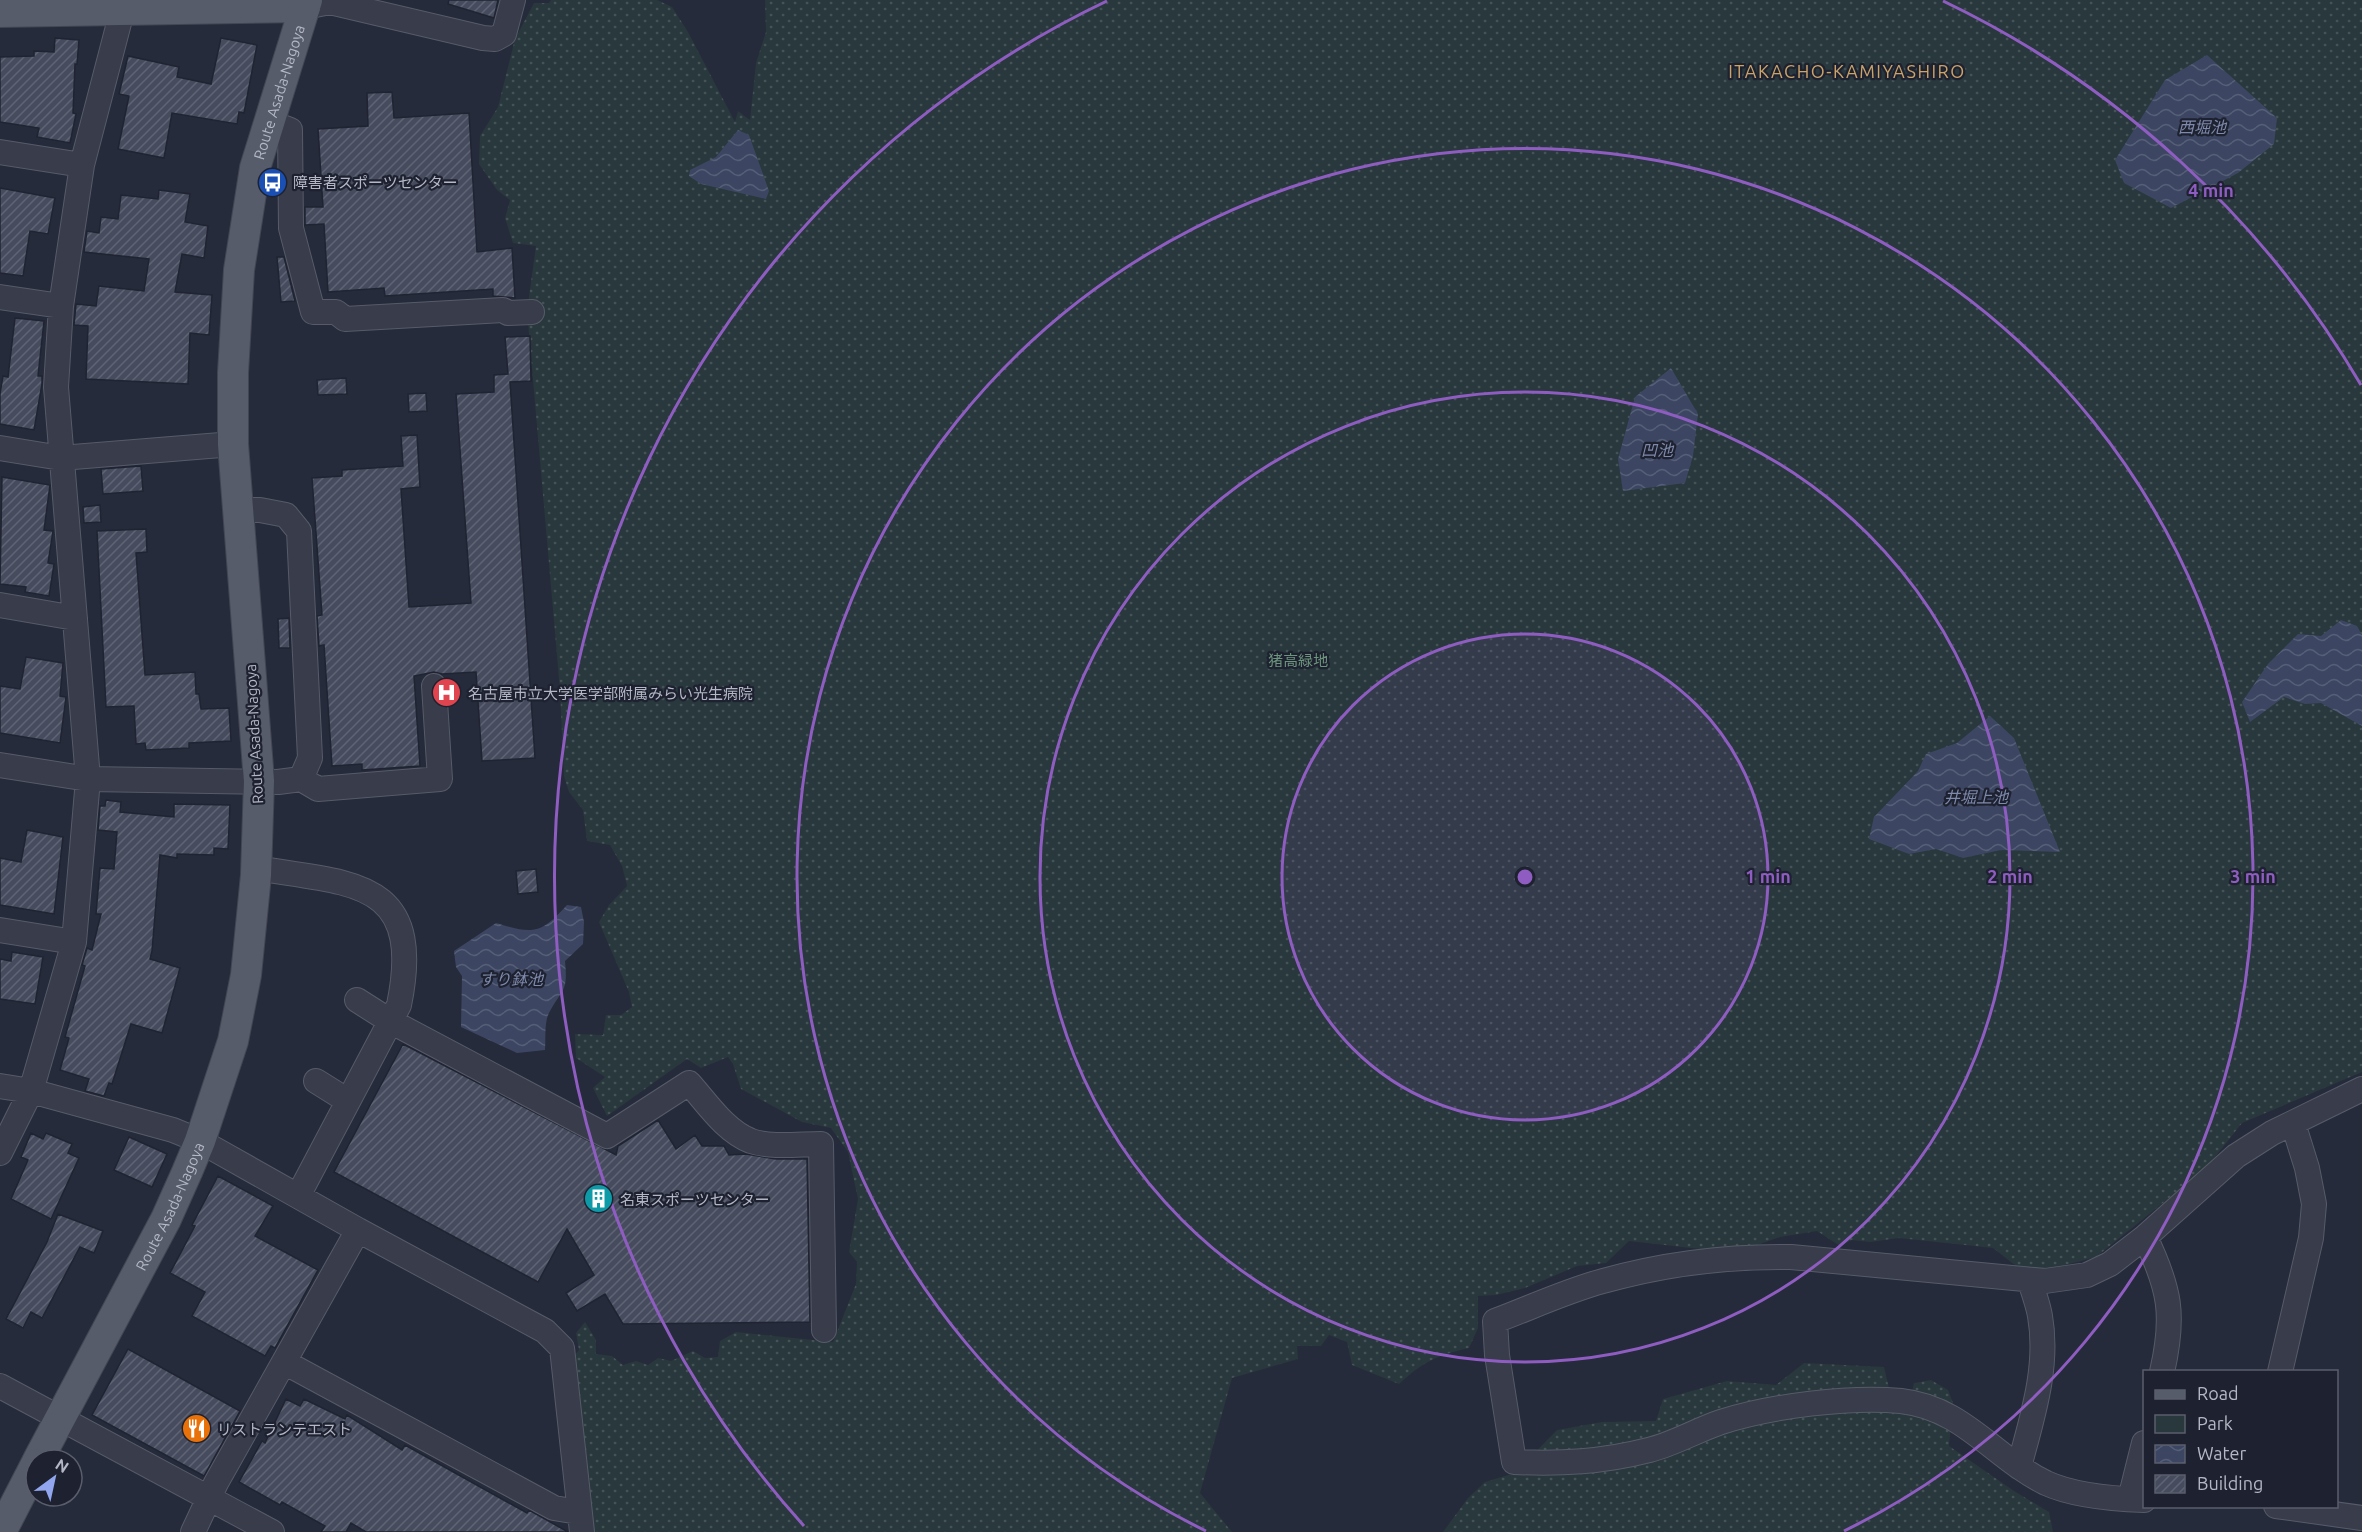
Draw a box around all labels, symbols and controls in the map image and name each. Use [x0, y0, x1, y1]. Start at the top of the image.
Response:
street label: Route Asada-Nagoya [250, 23, 307, 161]
district label: ITAKACHO-KAMIYASHIRO [1728, 61, 1966, 81]
water label: 西堀池 [2178, 118, 2228, 136]
bus stop icon: 障害者スポーツセンター [256, 166, 288, 198]
place label: 障害者スポーツセンター [293, 174, 458, 191]
text: 4 min [2188, 180, 2234, 200]
water label: 凹池 [1641, 441, 1675, 459]
park label: 猪高緑地 [1268, 652, 1328, 669]
street label: Route Asada-Nagoya [242, 664, 266, 804]
hospital icon: 名古屋市立大学医学部附属みらい光生病院 [431, 677, 463, 709]
place label: 名古屋市立大学医学部附属みらい光生病院 [468, 685, 753, 702]
water label: 井堀上池 [1944, 788, 2010, 806]
text: 1 min [1745, 866, 1791, 886]
text: 2 min [1987, 866, 2033, 886]
text: 3 min [2230, 866, 2276, 886]
centre of rings [1515, 867, 1535, 887]
water label: すり鉢池 [479, 970, 545, 988]
street label: Route Asada-Nagoya [132, 1139, 207, 1273]
building icon: 名東スポーツセンター [583, 1183, 615, 1215]
place label: 名東スポーツセンター [620, 1191, 770, 1208]
legend [2143, 1370, 2338, 1508]
text: Road [2197, 1383, 2239, 1403]
restaurant icon: リストランテエスト [180, 1413, 212, 1445]
text: Park [2197, 1413, 2233, 1433]
place label: リストランテエスト [217, 1421, 352, 1438]
text: Water [2197, 1443, 2247, 1463]
north arrow [24, 1448, 84, 1508]
text: N [52, 1455, 72, 1476]
text: Building [2197, 1473, 2263, 1493]

